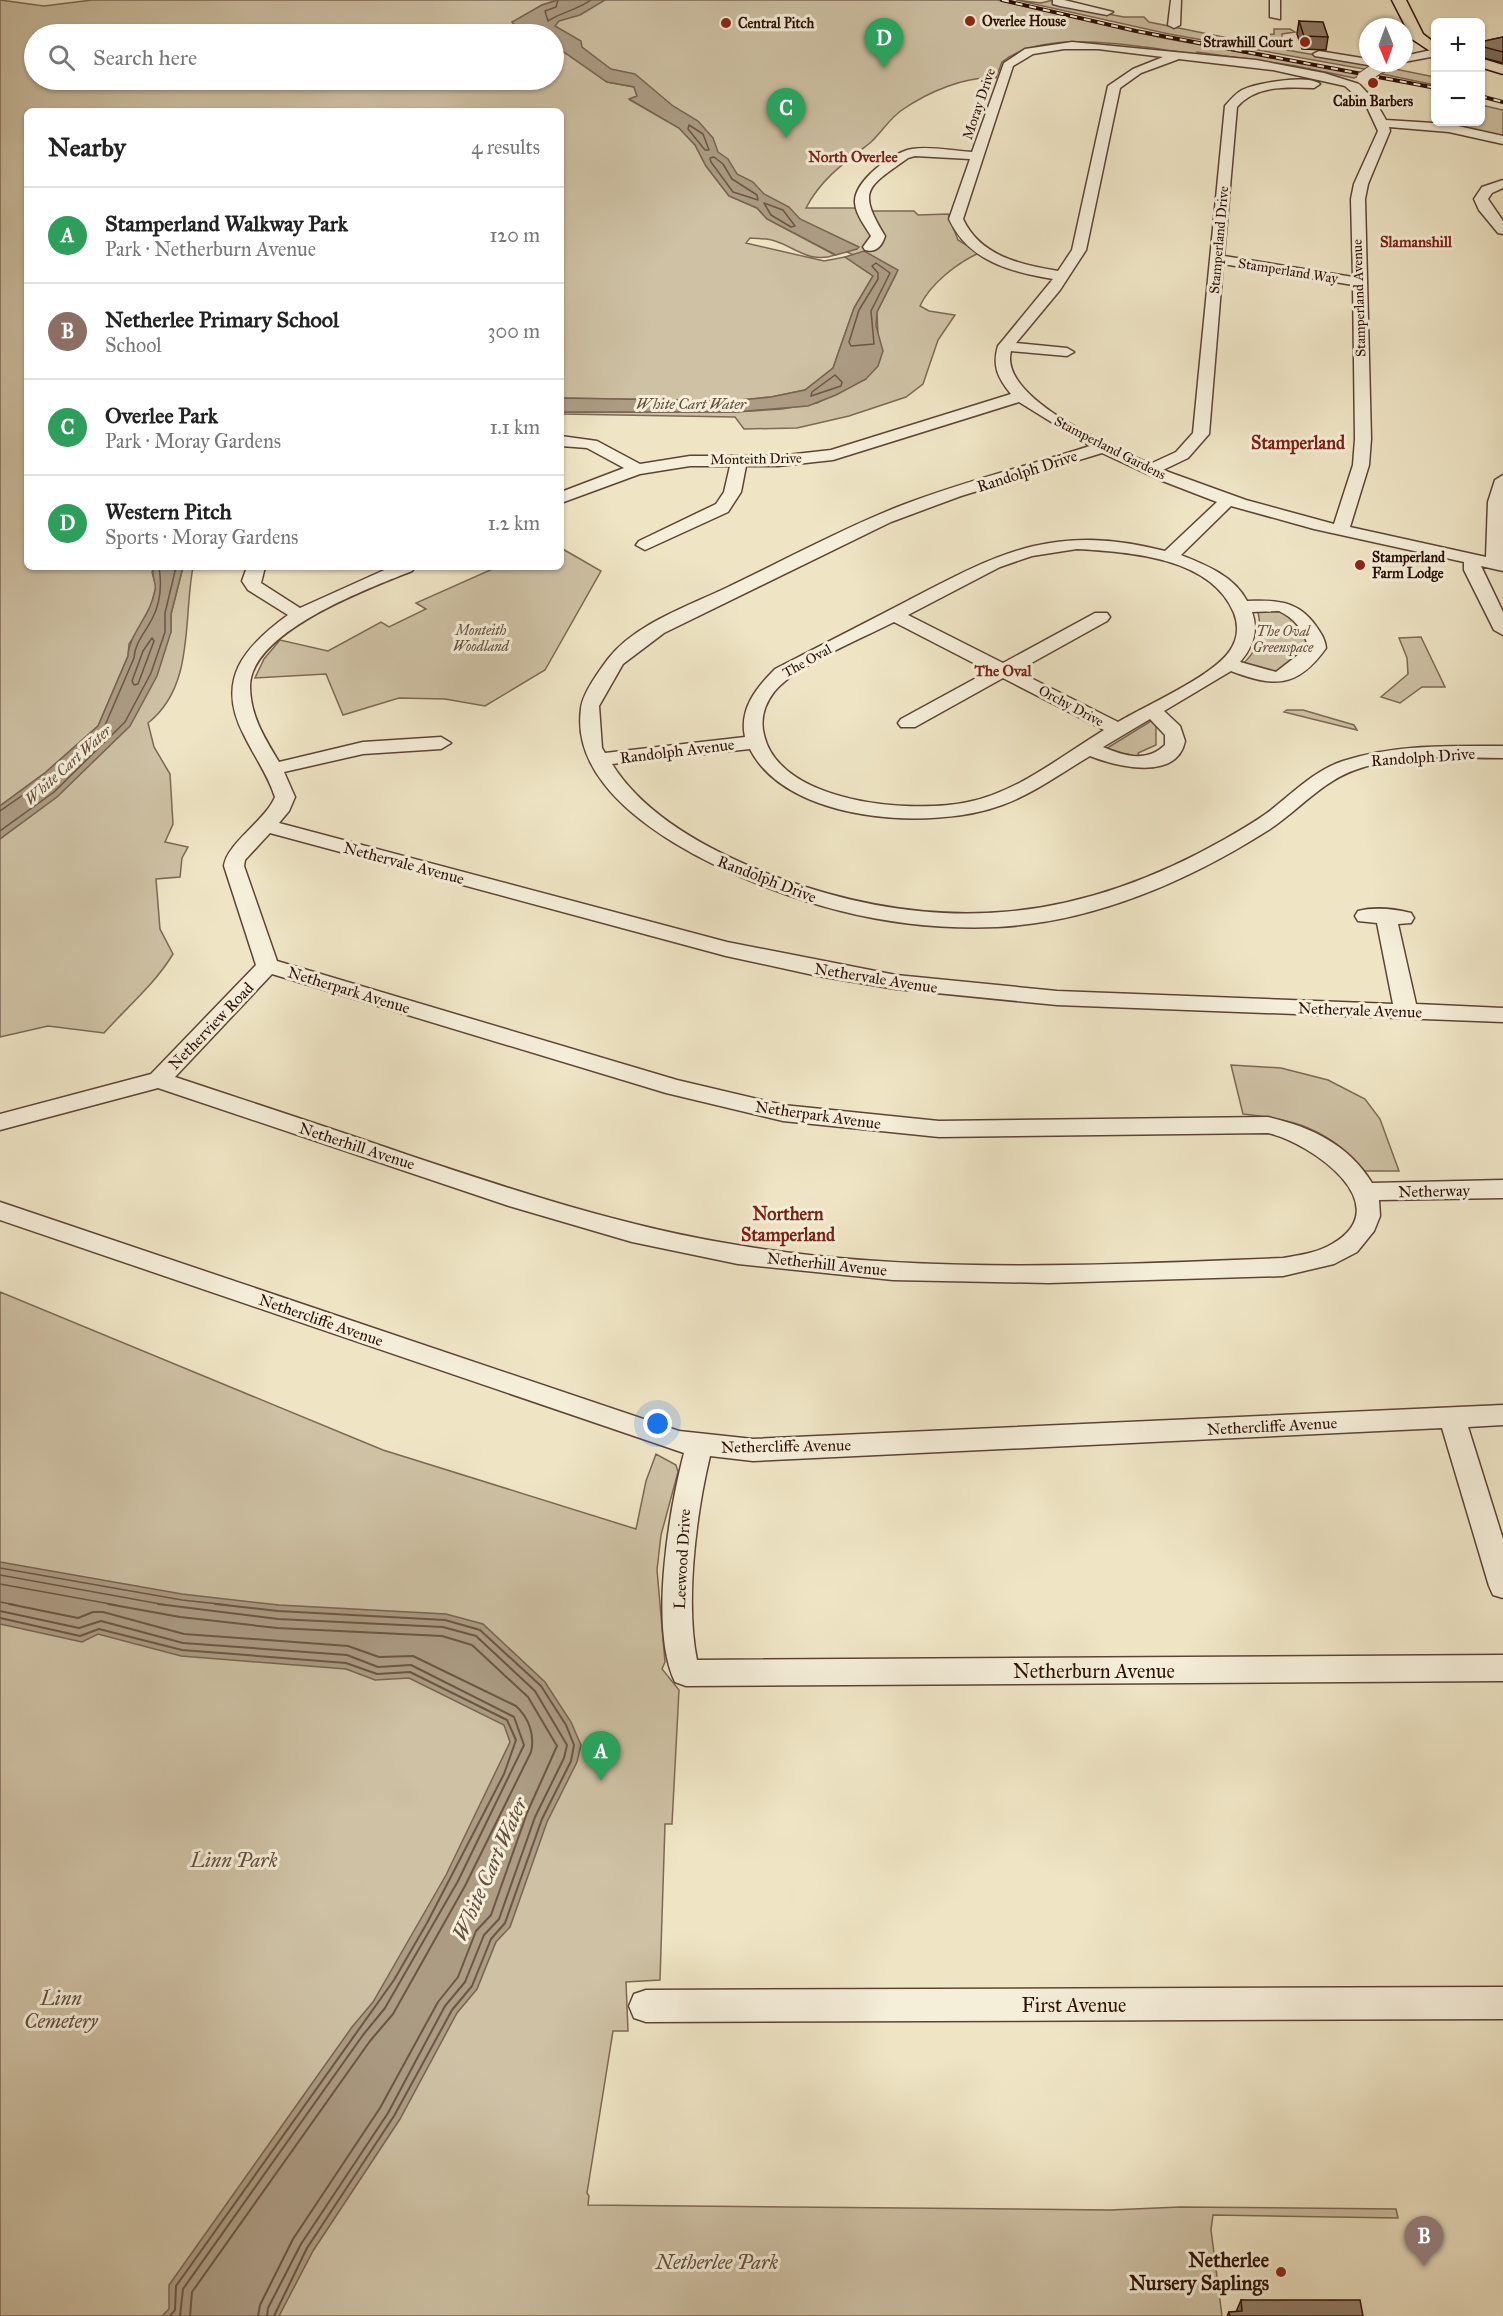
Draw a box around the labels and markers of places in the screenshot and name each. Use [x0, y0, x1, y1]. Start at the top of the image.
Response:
place label: Overlee House [982, 13, 1066, 30]
marker: Overlee House [963, 14, 977, 28]
place label: Central Pitch [738, 15, 814, 32]
marker: Central Pitch [719, 16, 733, 30]
pin: D [864, 19, 904, 68]
place label: Strawhill Court [1203, 34, 1293, 51]
marker: Strawhill Court [1298, 35, 1312, 49]
marker: Cabin Barbers [1366, 76, 1380, 90]
pin: C [766, 88, 806, 138]
place label: Cabin Barbers [1333, 93, 1413, 110]
place label: Stamperland Farm Lodge [1372, 549, 1446, 583]
marker: Stamperland Farm Lodge [1353, 558, 1367, 572]
pin: A [582, 1732, 620, 1781]
pin: B [1404, 2216, 1444, 2266]
place label: Netherlee Nursery Saplings [1129, 2248, 1270, 2296]
marker: Netherlee Nursery Saplings [1274, 2265, 1288, 2279]

